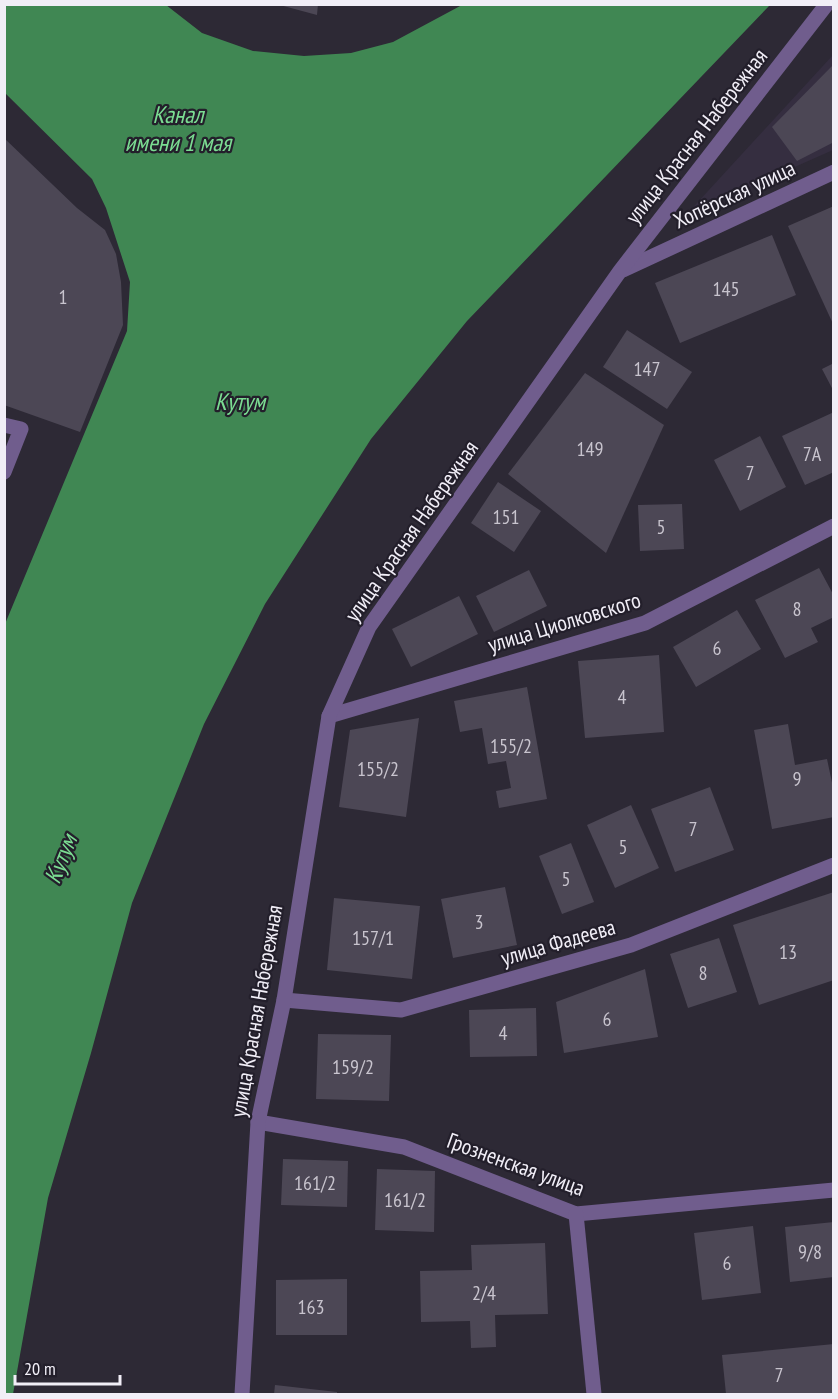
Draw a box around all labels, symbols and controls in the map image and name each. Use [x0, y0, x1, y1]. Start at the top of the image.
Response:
street label: улица Красная Набережная [619, 43, 773, 229]
water label: Канал имени 1 мая [125, 99, 233, 158]
street label: Хопёрская улица [669, 154, 799, 234]
house number: 145 [713, 276, 740, 302]
house number: 1 [59, 284, 68, 310]
house number: 147 [634, 356, 661, 382]
water label: Кутум [215, 386, 268, 417]
street label: улица Красная Набережная [338, 435, 484, 627]
house number: 149 [577, 436, 604, 462]
house number: 7А [803, 441, 822, 467]
house number: 7 [746, 460, 755, 486]
house number: 151 [493, 504, 520, 530]
house number: 5 [657, 514, 666, 540]
street label: улица Циолковского [484, 585, 644, 659]
house number: 8 [793, 596, 802, 622]
house number: 6 [713, 635, 722, 661]
house number: 4 [618, 684, 627, 710]
house number: 155/2 [490, 733, 532, 759]
house number: 155/2 [357, 756, 399, 782]
house number: 9 [793, 766, 802, 792]
house number: 7 [689, 816, 698, 842]
water label: Кутум [37, 827, 85, 888]
house number: 5 [619, 834, 628, 860]
house number: 5 [562, 866, 571, 892]
street label: улица Красная Набережная [224, 903, 288, 1119]
house number: 3 [475, 909, 484, 935]
street label: улица Фадеева [498, 912, 618, 972]
house number: 157/1 [352, 925, 394, 951]
house number: 13 [779, 939, 797, 965]
house number: 8 [699, 960, 708, 986]
house number: 6 [603, 1006, 612, 1032]
house number: 4 [499, 1020, 508, 1046]
house number: 159/2 [332, 1054, 374, 1080]
street label: Грозненская улица [443, 1126, 589, 1202]
house number: 161/2 [294, 1170, 336, 1196]
house number: 161/2 [384, 1187, 426, 1213]
house number: 9/8 [798, 1239, 822, 1265]
house number: 6 [723, 1250, 732, 1276]
house number: 2/4 [472, 1280, 496, 1306]
house number: 163 [298, 1294, 325, 1320]
scale bar [15, 1348, 120, 1386]
text: 20 m [24, 1357, 56, 1380]
house number: 7 [775, 1362, 784, 1388]

